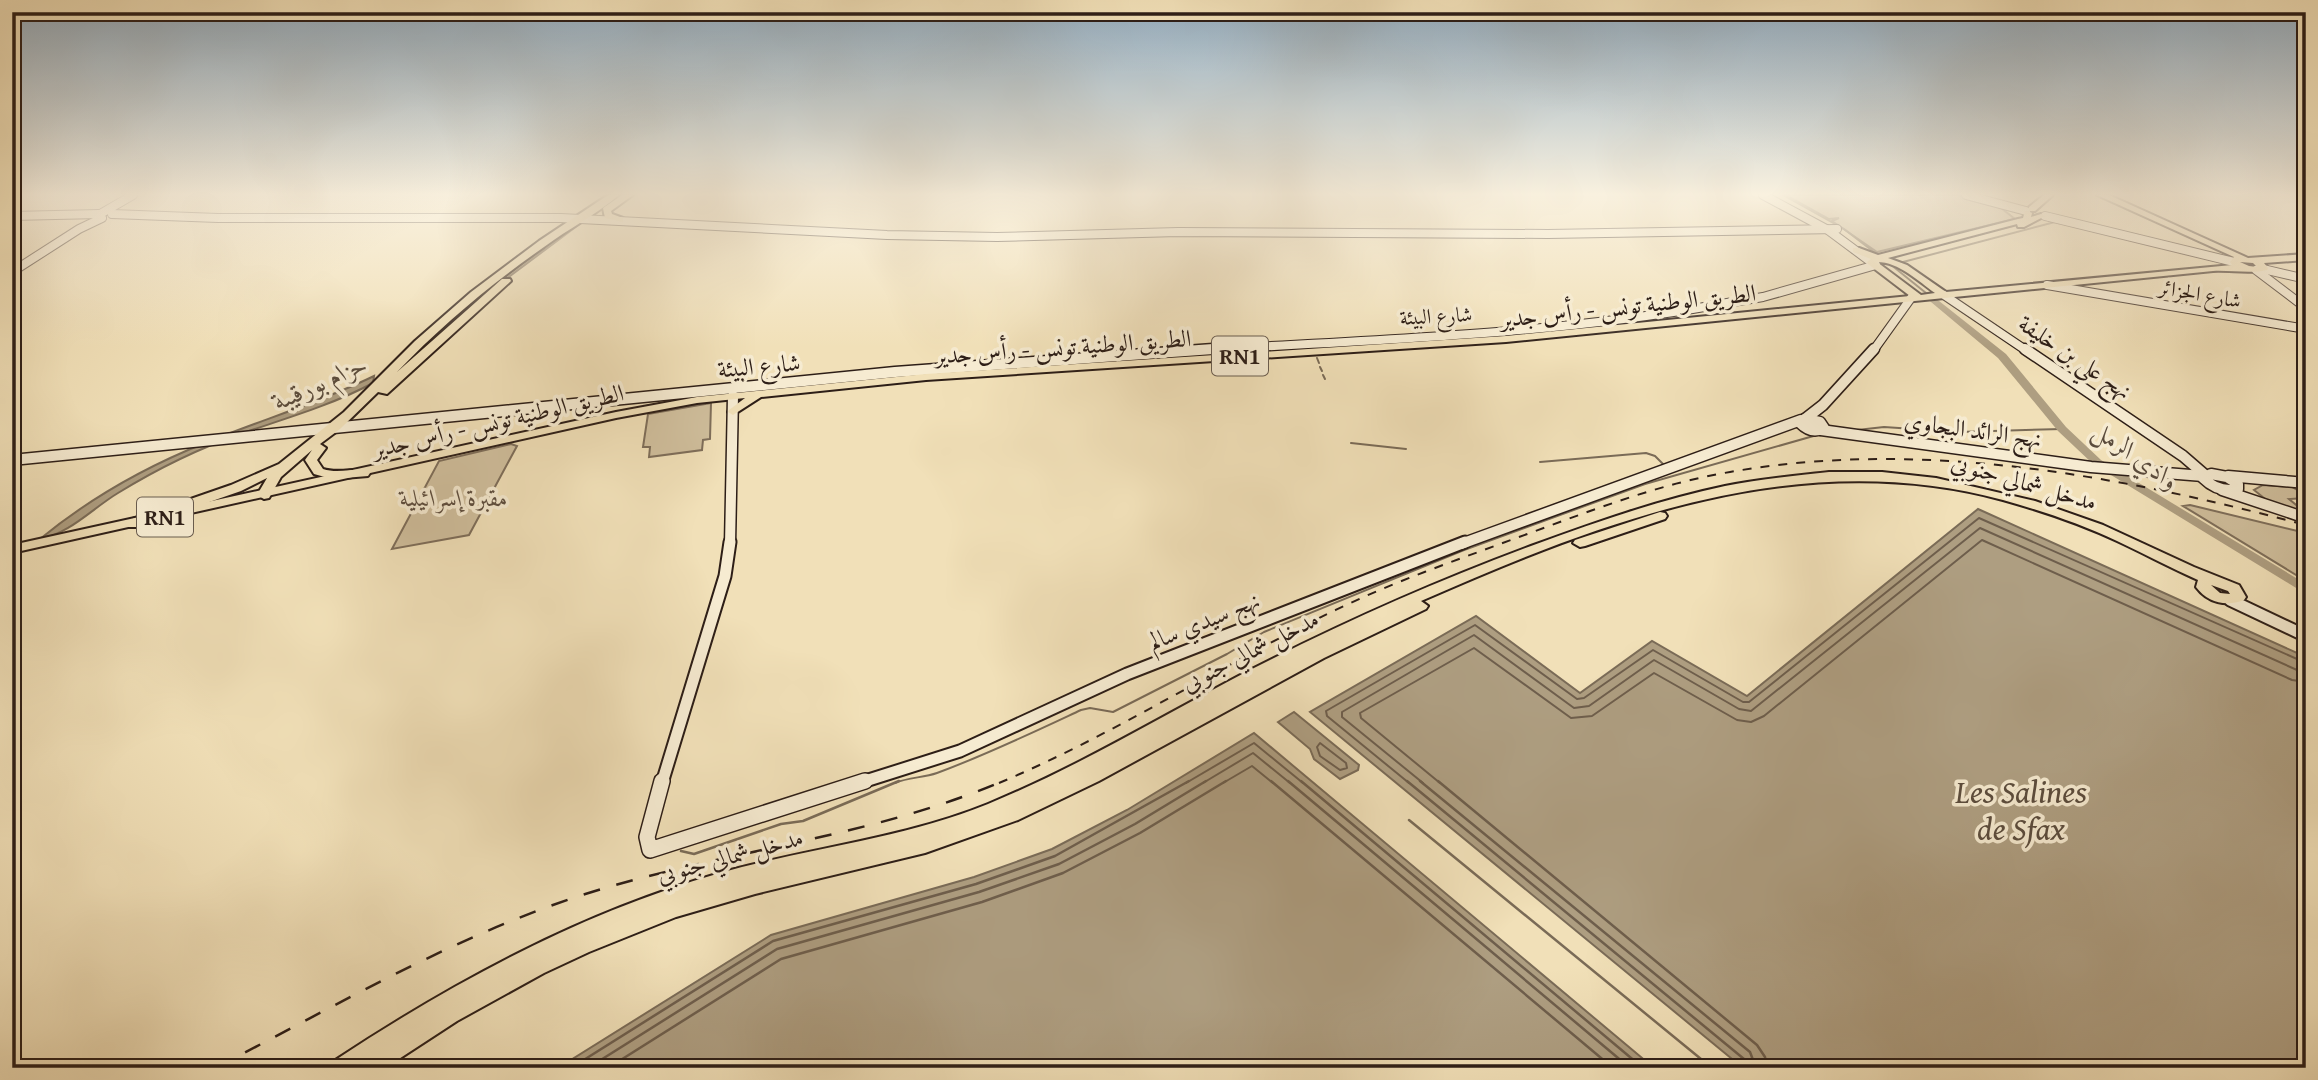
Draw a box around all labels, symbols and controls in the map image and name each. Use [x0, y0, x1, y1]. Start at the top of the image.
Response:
street label: شارع الجزائر [2154, 271, 2244, 319]
street label: الطريق الوطنية تونس - رأس جدير [1495, 275, 1758, 337]
street label: شارع البيئة [1399, 298, 1473, 336]
street label: نهج علي بن خليفة [2008, 306, 2139, 413]
street label: الطريق الوطنية تونس - رأس جدير [931, 320, 1192, 373]
road number: RN1 [1212, 336, 1268, 376]
water label: حزام بورقيبة [264, 343, 375, 424]
street label: شارع البيئة [716, 344, 802, 390]
street label: الطريق الوطنية تونس - رأس جدير [366, 375, 627, 467]
street label: نهج الرائد البجاوي [1902, 403, 2044, 460]
water label: وادي الرمل [2084, 410, 2188, 500]
street label: مدخل شمالي جنوبي [1947, 444, 2101, 521]
park label: مقبرة إسرائيلية [398, 480, 508, 515]
road number: RN1 [137, 498, 193, 537]
street label: نهج سيدي سالم [1143, 582, 1266, 662]
street label: مدخل شمالي جنوبي [1175, 601, 1326, 702]
water label: Les Salines de Sfax [1954, 768, 2087, 852]
street label: مدخل شمالي جنوبي [653, 819, 807, 894]

